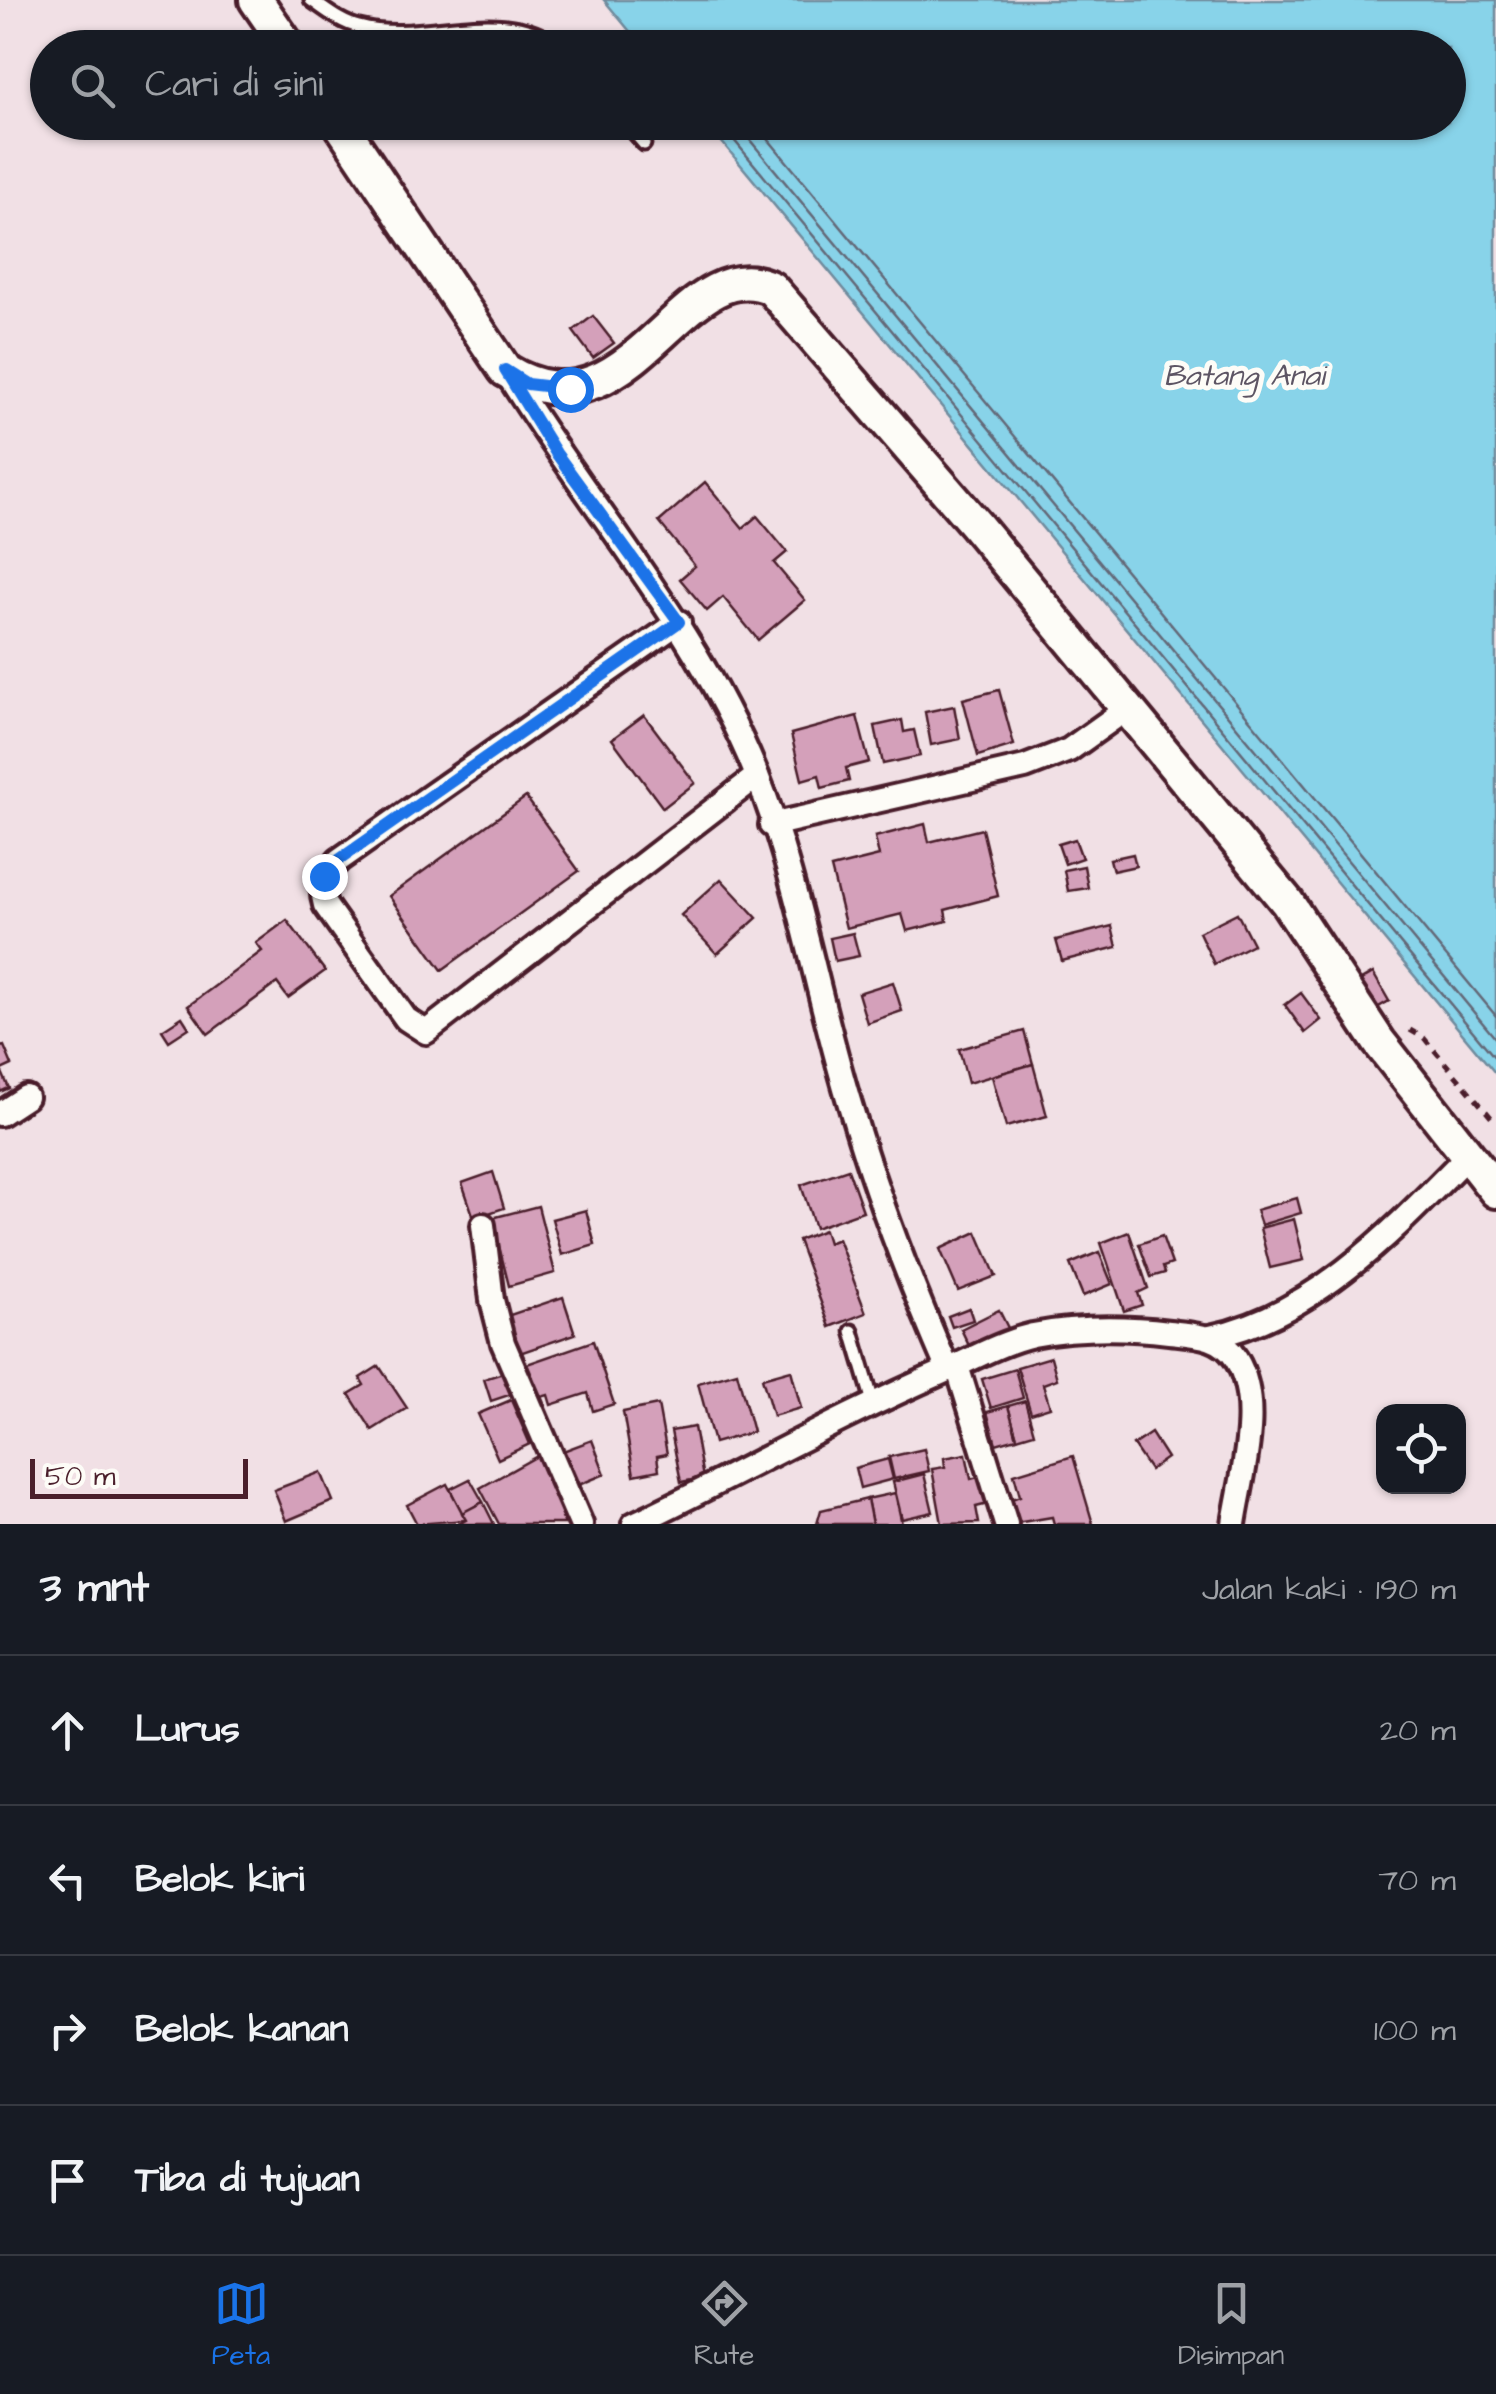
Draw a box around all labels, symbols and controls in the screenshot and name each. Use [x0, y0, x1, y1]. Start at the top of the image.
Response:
search box [30, 30, 1466, 140]
icon: search [65, 58, 120, 113]
text: Cari di sini [145, 59, 323, 111]
water label: Batang Anai [1164, 355, 1328, 398]
route start [548, 367, 594, 413]
route end [302, 854, 348, 900]
map controls [1376, 1404, 1466, 1494]
button: locate [1376, 1404, 1466, 1494]
scale bar [30, 1454, 248, 1498]
text: 50 m [45, 1457, 116, 1496]
text: 3 mnt [40, 1560, 149, 1618]
text: Jalan kaki · 190 m [1202, 1567, 1456, 1612]
icon: ahead [40, 1703, 95, 1758]
text: Lurus [135, 1704, 240, 1756]
text: 20 m [1380, 1708, 1456, 1753]
icon: left [40, 1853, 95, 1908]
text: Belok kiri [135, 1854, 304, 1906]
text: 70 m [1378, 1858, 1456, 1903]
icon: right [40, 2003, 95, 2058]
text: Belok kanan [135, 2004, 349, 2056]
text: 100 m [1374, 2008, 1456, 2053]
icon: arrive [40, 2153, 95, 2208]
text: Tiba di tujuan [135, 2154, 360, 2206]
tab: Peta [212, 2276, 270, 2375]
tab: Rute [694, 2276, 754, 2375]
tab: Disimpan [1178, 2276, 1284, 2375]

